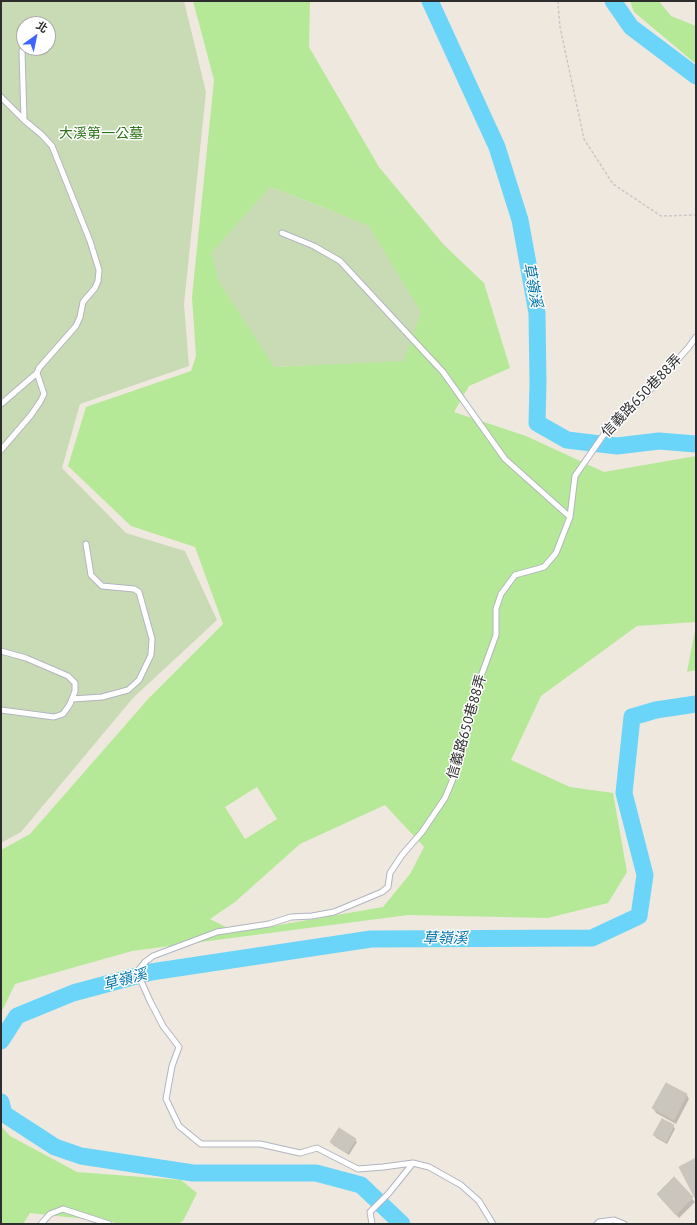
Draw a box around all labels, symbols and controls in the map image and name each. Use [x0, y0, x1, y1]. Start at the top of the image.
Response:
north arrow [16, 16, 56, 56]
text: 北 [34, 18, 50, 36]
park label: 大溪第一公墓 [59, 126, 143, 142]
water label: 草嶺溪 [519, 261, 545, 309]
street label: 信義路650巷88弄 [598, 351, 686, 441]
street label: 信義路650巷88弄 [444, 673, 490, 781]
water label: 草嶺溪 [423, 930, 467, 948]
water label: 草嶺溪 [101, 965, 149, 995]

